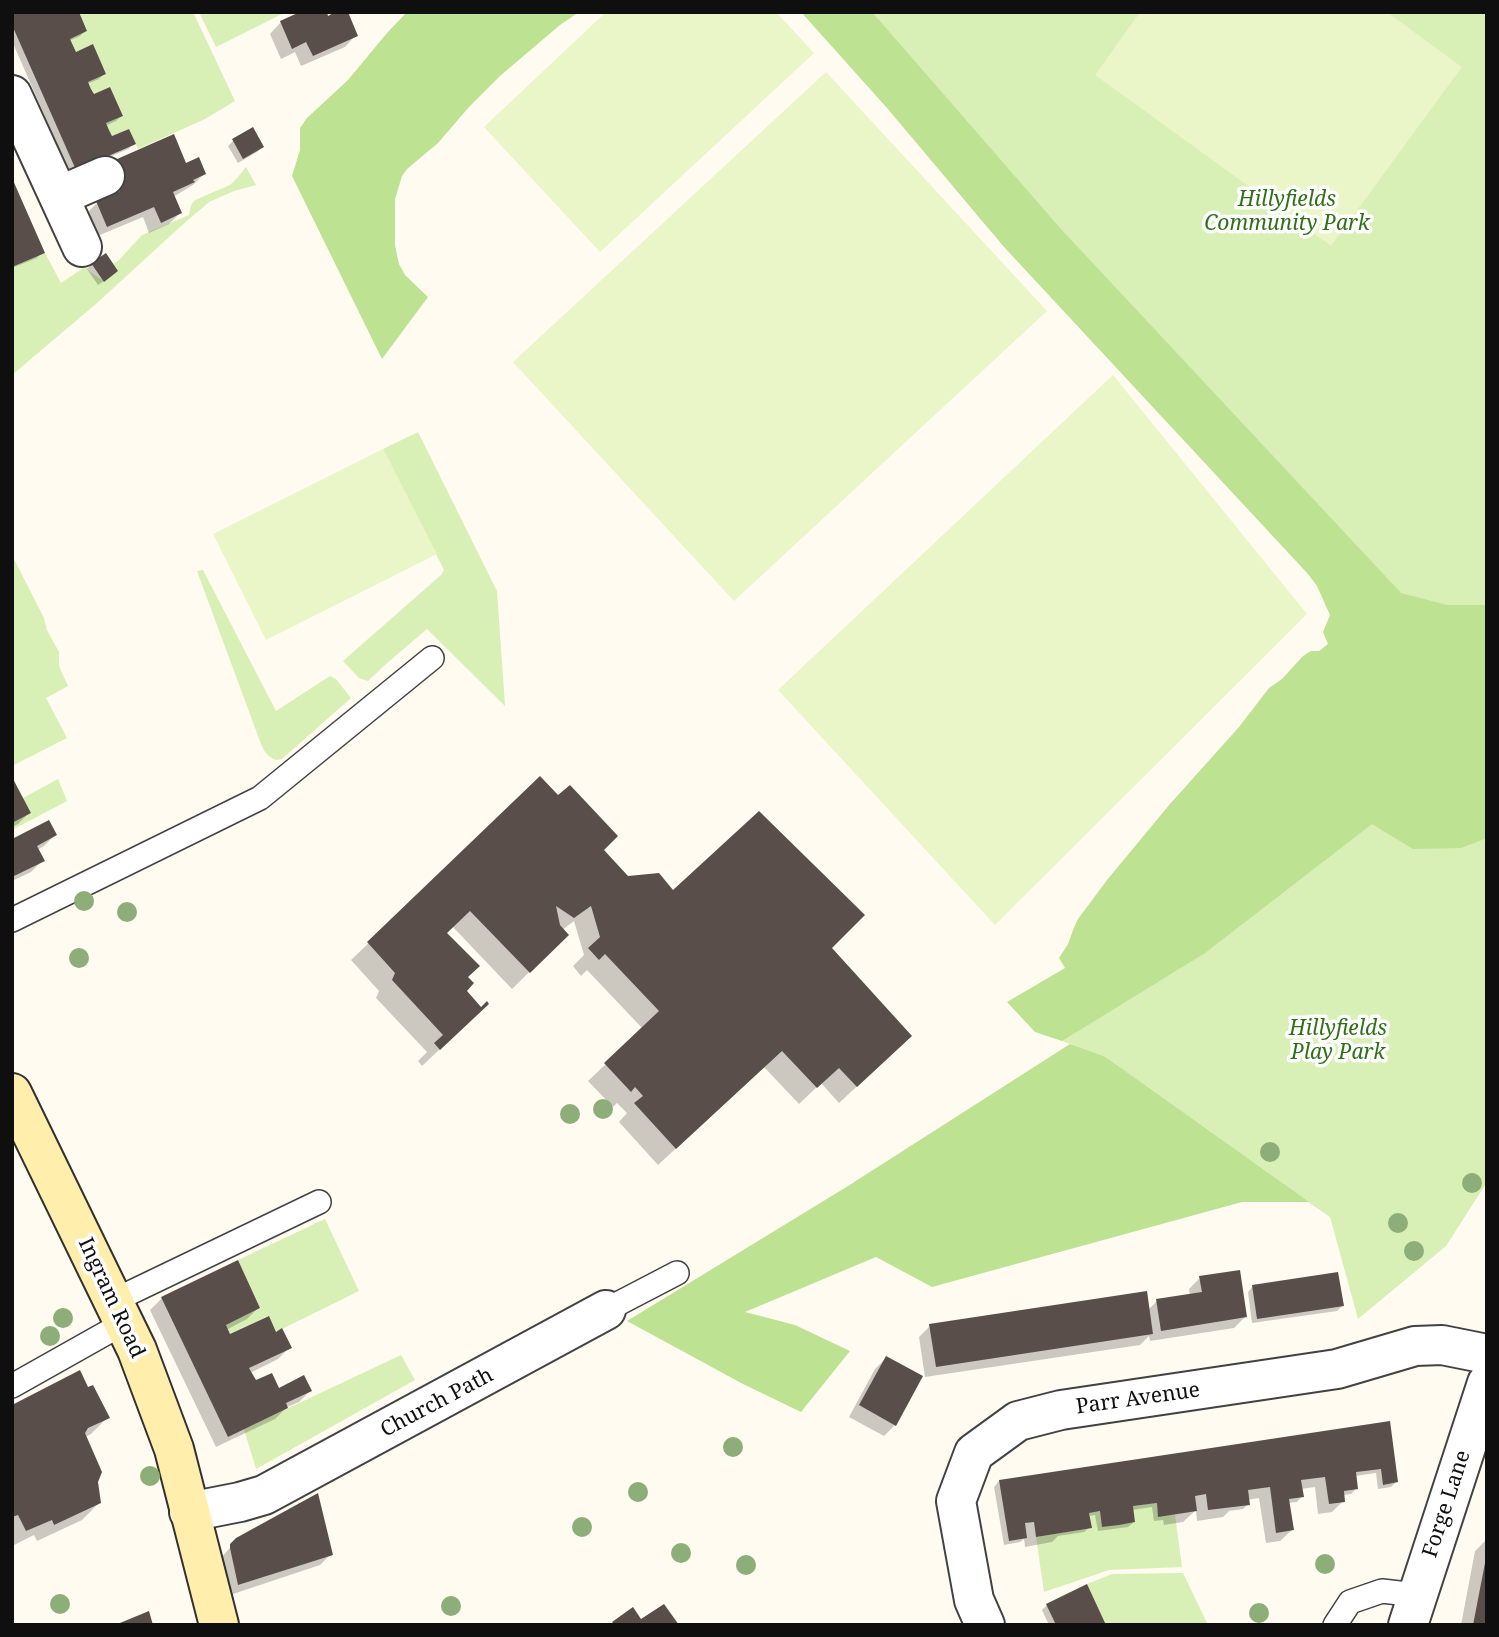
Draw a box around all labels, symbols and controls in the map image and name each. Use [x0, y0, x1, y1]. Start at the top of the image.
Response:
park label: Hillyfields Community Park [1204, 187, 1370, 237]
park label: Hillyfields Play Park [1289, 1016, 1387, 1066]
street label: Ingram Road [72, 1234, 150, 1362]
street label: Church Path [376, 1363, 498, 1443]
street label: Parr Avenue [1074, 1378, 1202, 1420]
street label: Forge Lane [1418, 1447, 1476, 1561]

